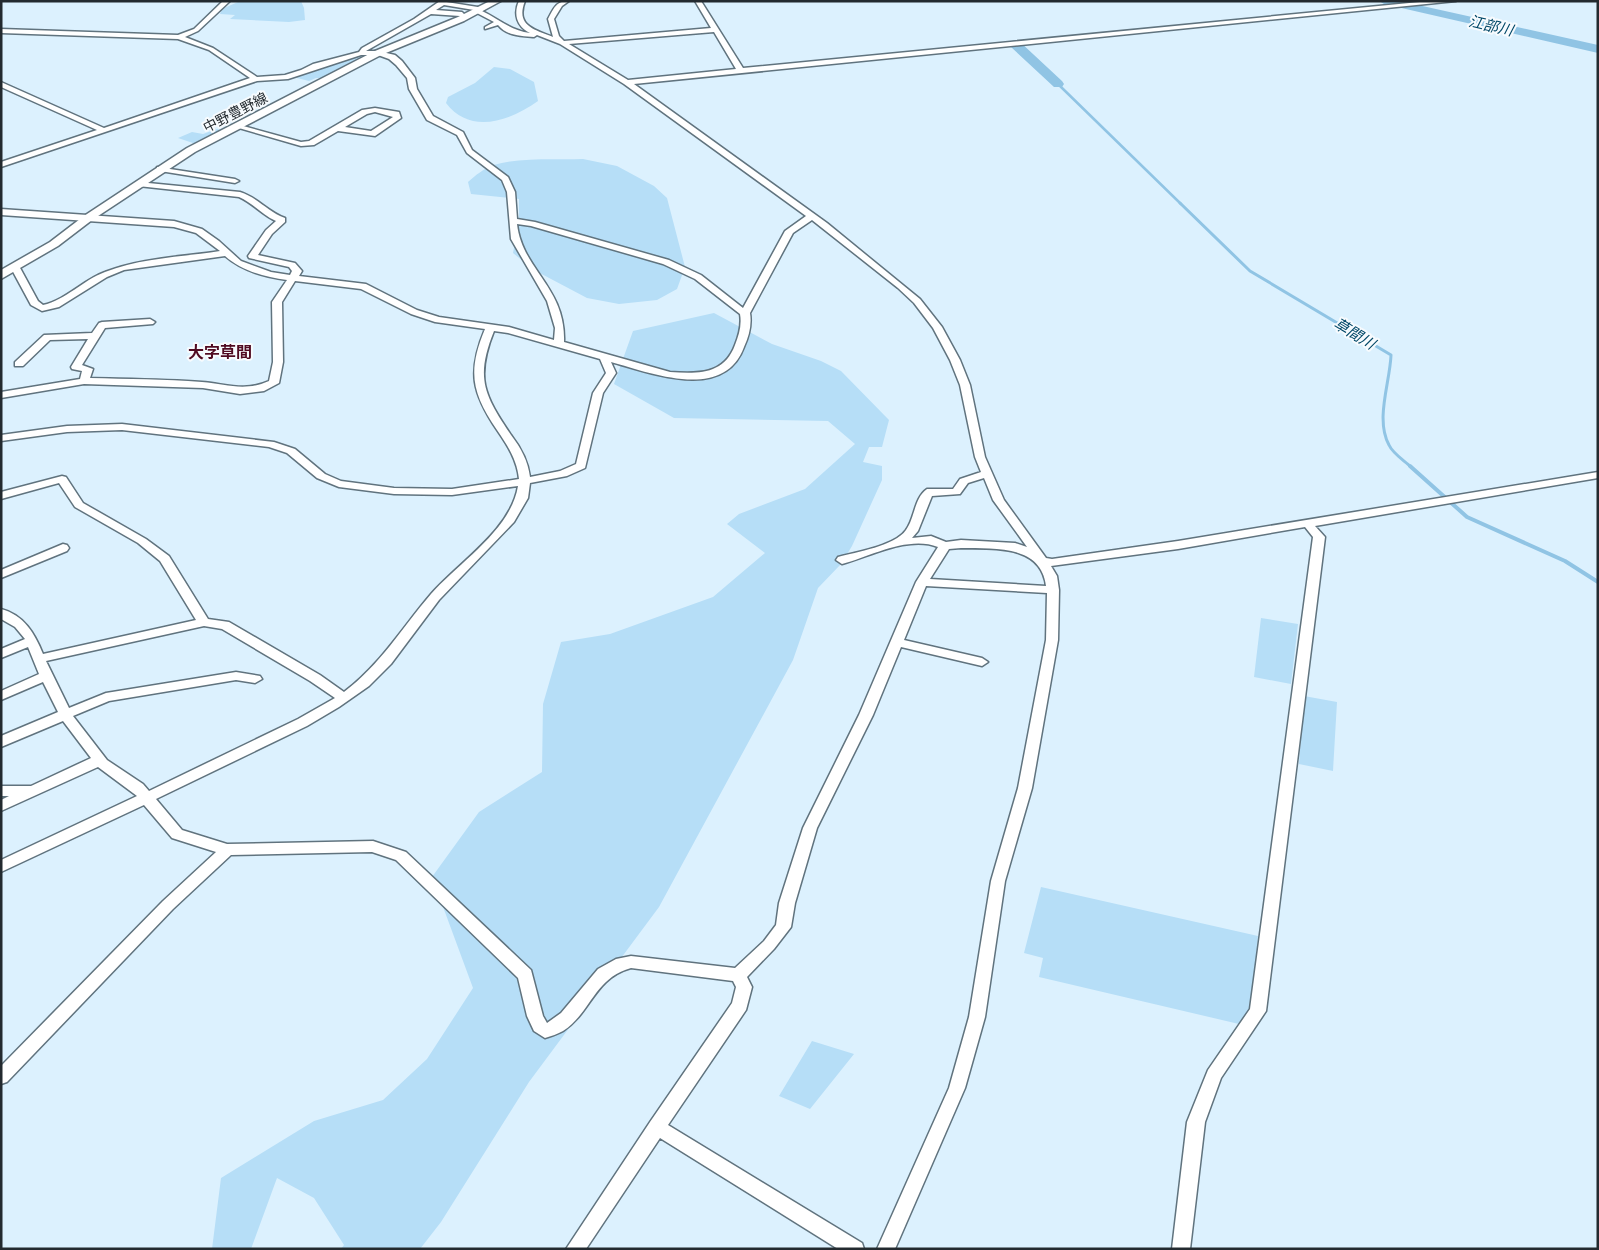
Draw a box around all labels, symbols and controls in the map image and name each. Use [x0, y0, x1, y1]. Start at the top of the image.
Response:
water label: 江部川 [1467, 10, 1517, 40]
street label: 中野豊野線 [200, 88, 270, 136]
water label: 草間川 [1331, 313, 1381, 354]
district label: 大字草間 [188, 341, 252, 363]

